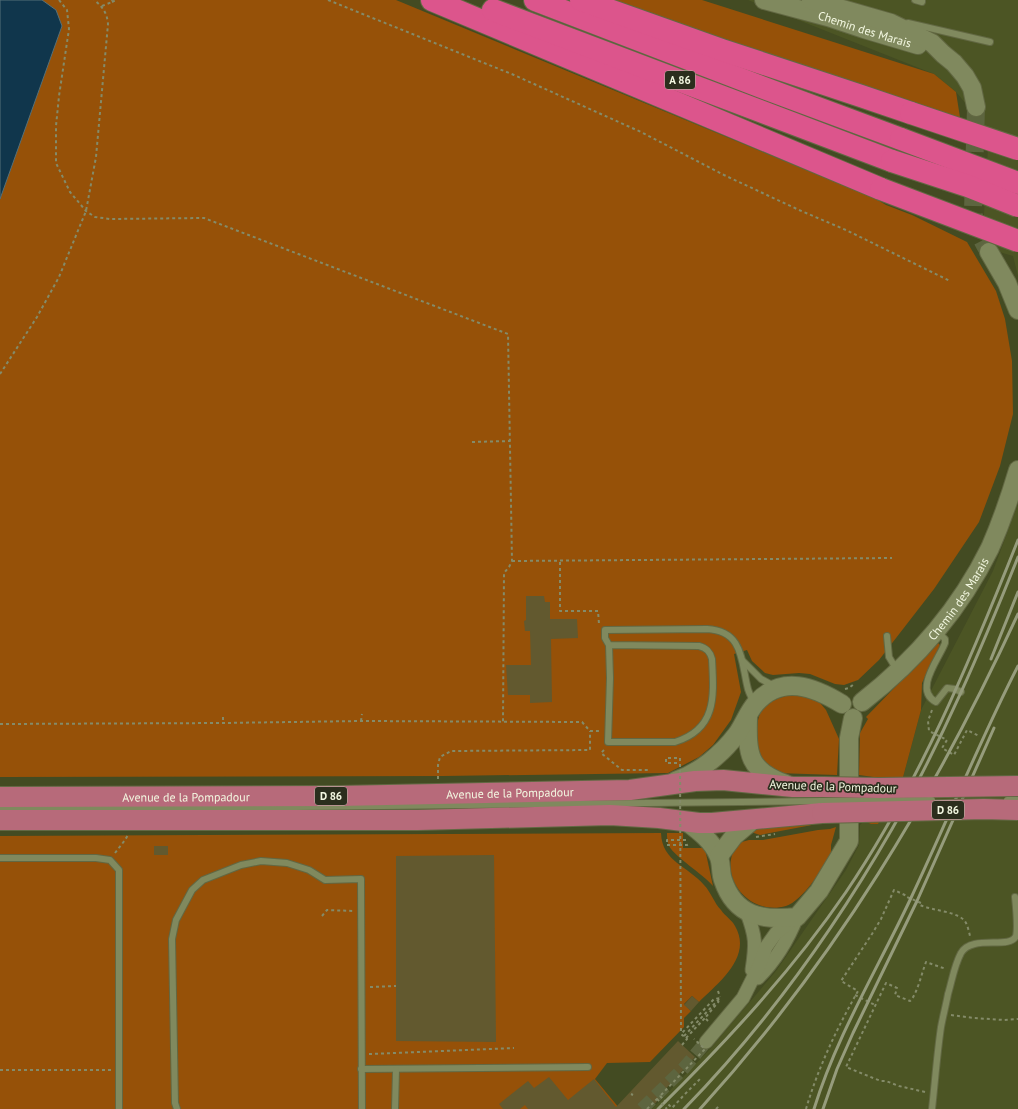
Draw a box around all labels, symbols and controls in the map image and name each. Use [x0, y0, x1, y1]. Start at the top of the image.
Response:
street label: Chemin des Marais [817, 7, 913, 50]
road number: A 86 [665, 71, 695, 89]
street label: Chemin des Marais [924, 555, 991, 643]
street label: Avenue de la Pompadour [769, 776, 897, 796]
street label: Avenue de la Pompadour [446, 784, 574, 801]
road number: D 86 [315, 787, 347, 805]
street label: Avenue de la Pompadour [122, 789, 250, 804]
road number: D 86 [932, 801, 964, 819]

